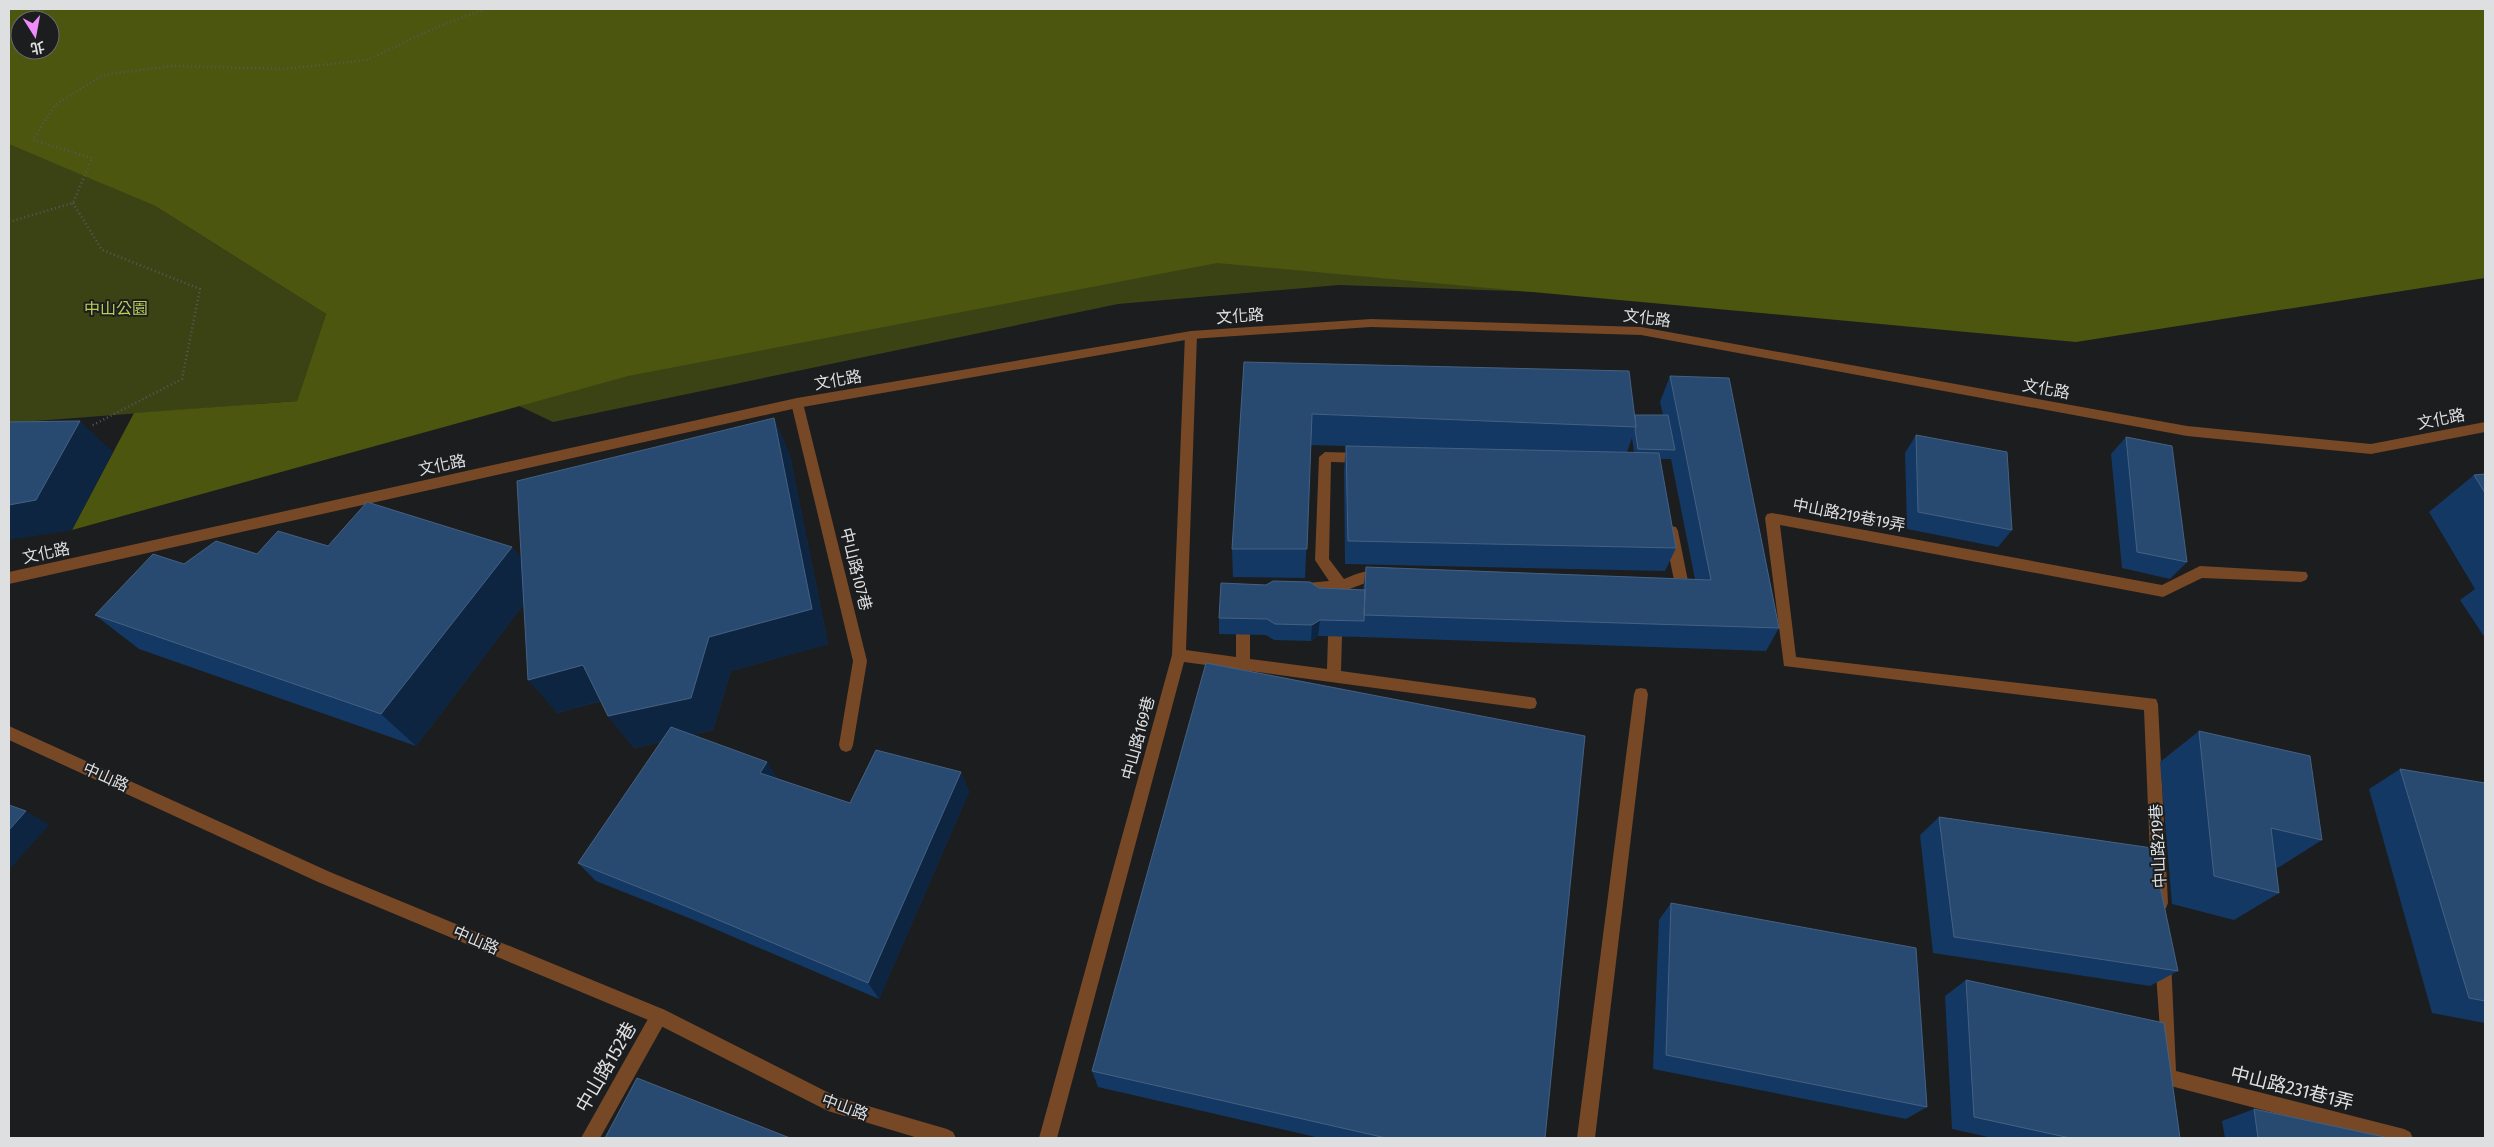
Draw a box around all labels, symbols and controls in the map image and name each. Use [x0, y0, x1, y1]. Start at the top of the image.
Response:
north arrow [10, 10, 60, 60]
text: 北 [29, 38, 46, 57]
park label: 中山公園 [84, 299, 148, 318]
street label: 文化路 [1215, 305, 1265, 327]
street label: 文化路 [1622, 306, 1672, 330]
street label: 文化路 [813, 366, 863, 394]
street label: 文化路 [2021, 375, 2071, 403]
street label: 文化路 [2416, 405, 2466, 433]
street label: 文化路 [417, 451, 467, 479]
street label: 中山路219巷19弄 [1791, 495, 1907, 535]
street label: 中山路107巷 [837, 526, 875, 612]
street label: 文化路 [21, 539, 71, 567]
street label: 中山路169巷 [1118, 694, 1158, 782]
street label: 中山路 [80, 759, 132, 795]
street label: 中山路219巷 [2146, 803, 2170, 889]
street label: 中山路 [450, 922, 502, 958]
street label: 中山路152巷 [571, 1018, 641, 1116]
street label: 中山路231巷1弄 [2228, 1062, 2356, 1114]
street label: 中山路 [819, 1090, 871, 1124]

